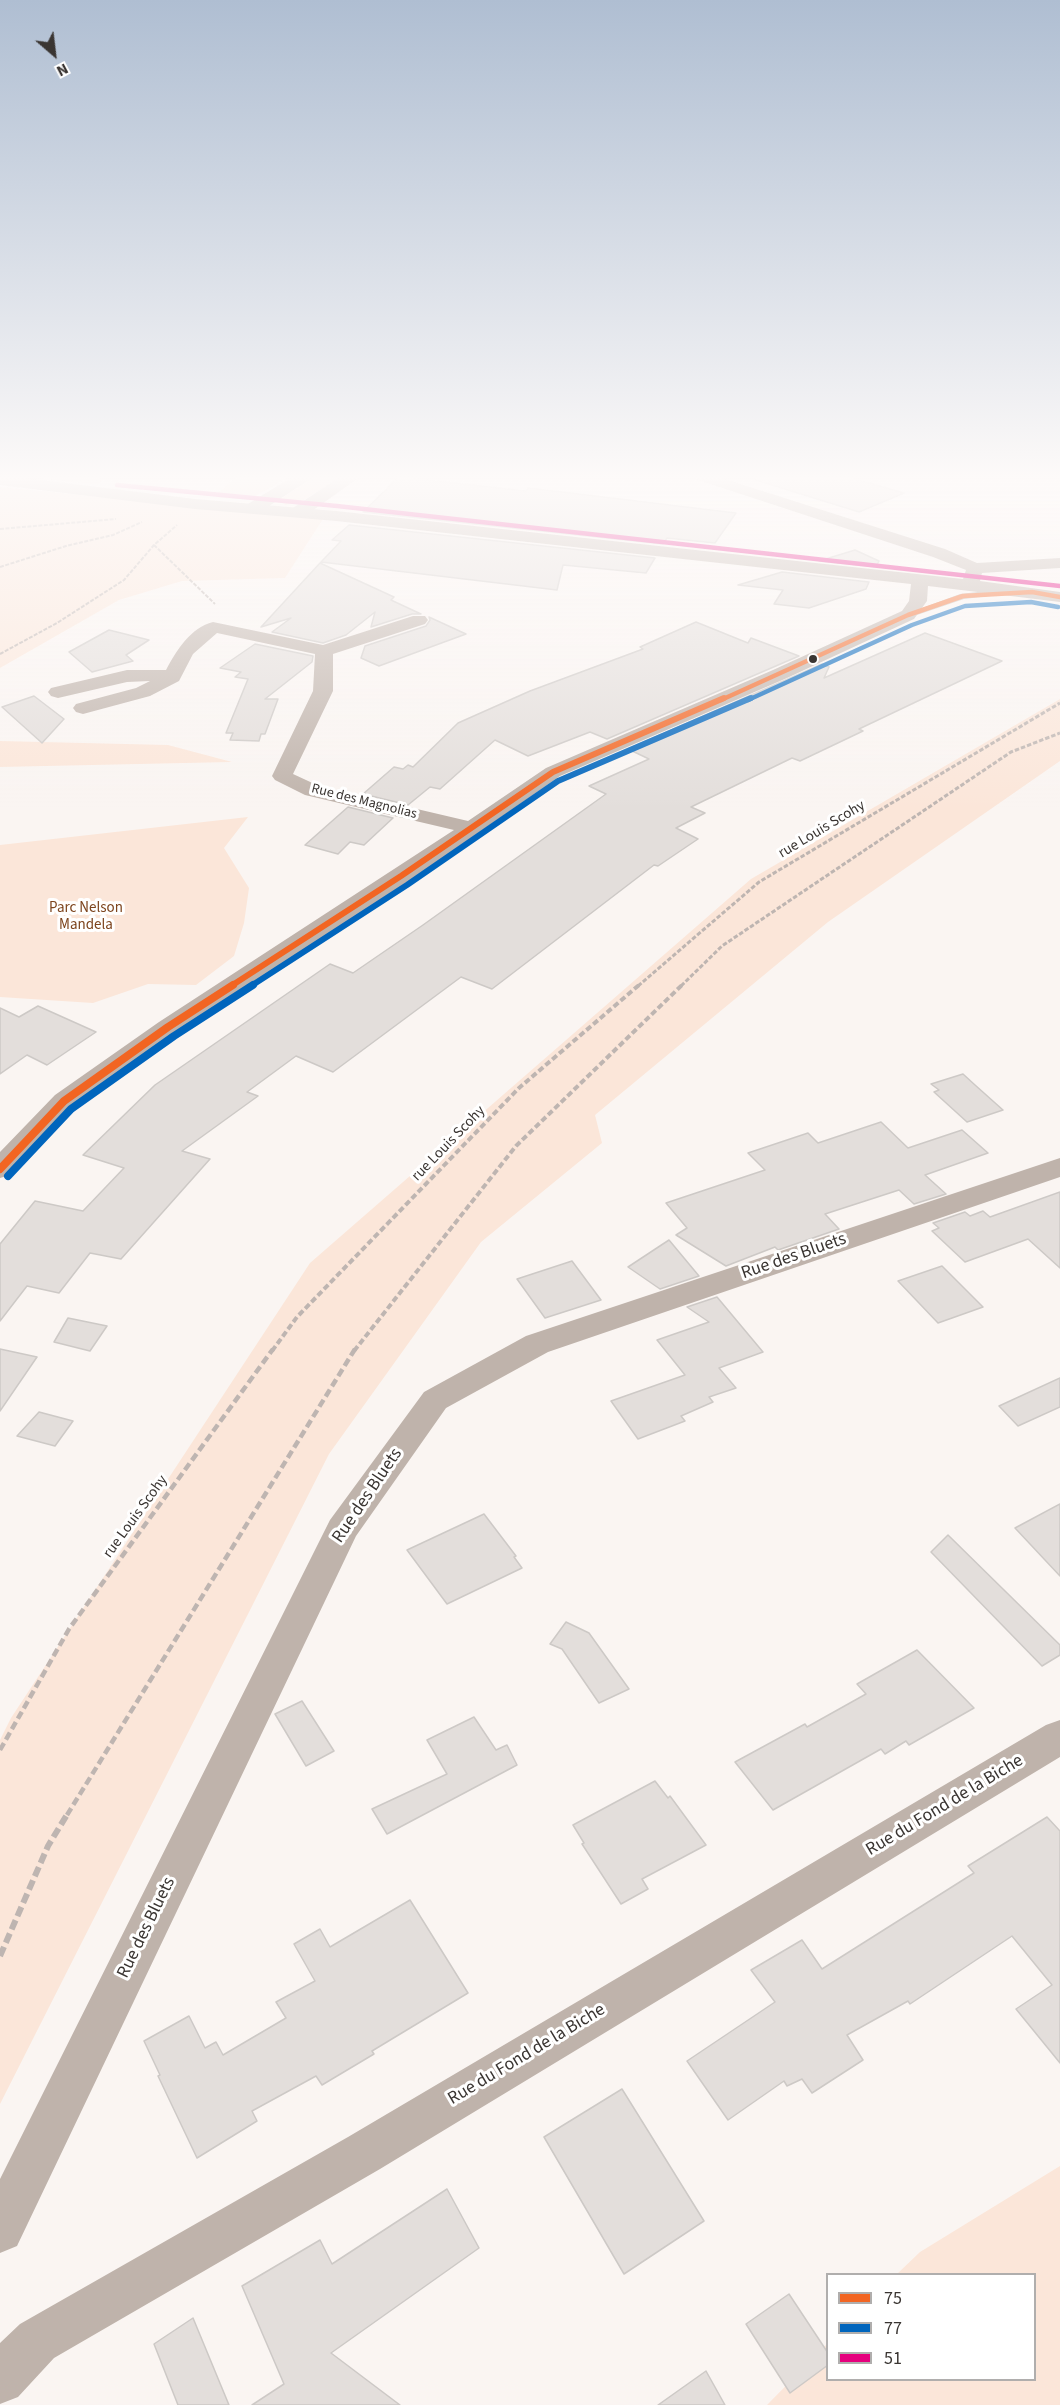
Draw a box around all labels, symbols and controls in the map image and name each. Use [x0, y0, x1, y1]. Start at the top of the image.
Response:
north arrow [24, 24, 84, 84]
text: N [53, 58, 72, 82]
unlabelled marker [807, 653, 819, 665]
street label: Rue des Magnolias [309, 781, 419, 823]
street label: rue Louis Scohy [775, 797, 869, 863]
park label: Parc Nelson Mandela [49, 900, 123, 935]
street label: rue Louis Scohy [408, 1102, 490, 1186]
street label: Rue des Bluets [739, 1229, 849, 1285]
street label: Rue des Bluets [328, 1444, 408, 1548]
street label: rue Louis Scohy [100, 1472, 172, 1562]
street label: Rue du Fond de la Biche [863, 1751, 1027, 1861]
street label: Rue des Bluets [113, 1874, 181, 1982]
street label: Rue du Fond de la Biche [445, 2000, 609, 2110]
legend [826, 2273, 1036, 2381]
text: 75 [884, 2286, 902, 2311]
text: 77 [884, 2316, 902, 2341]
text: 51 [884, 2346, 902, 2371]

